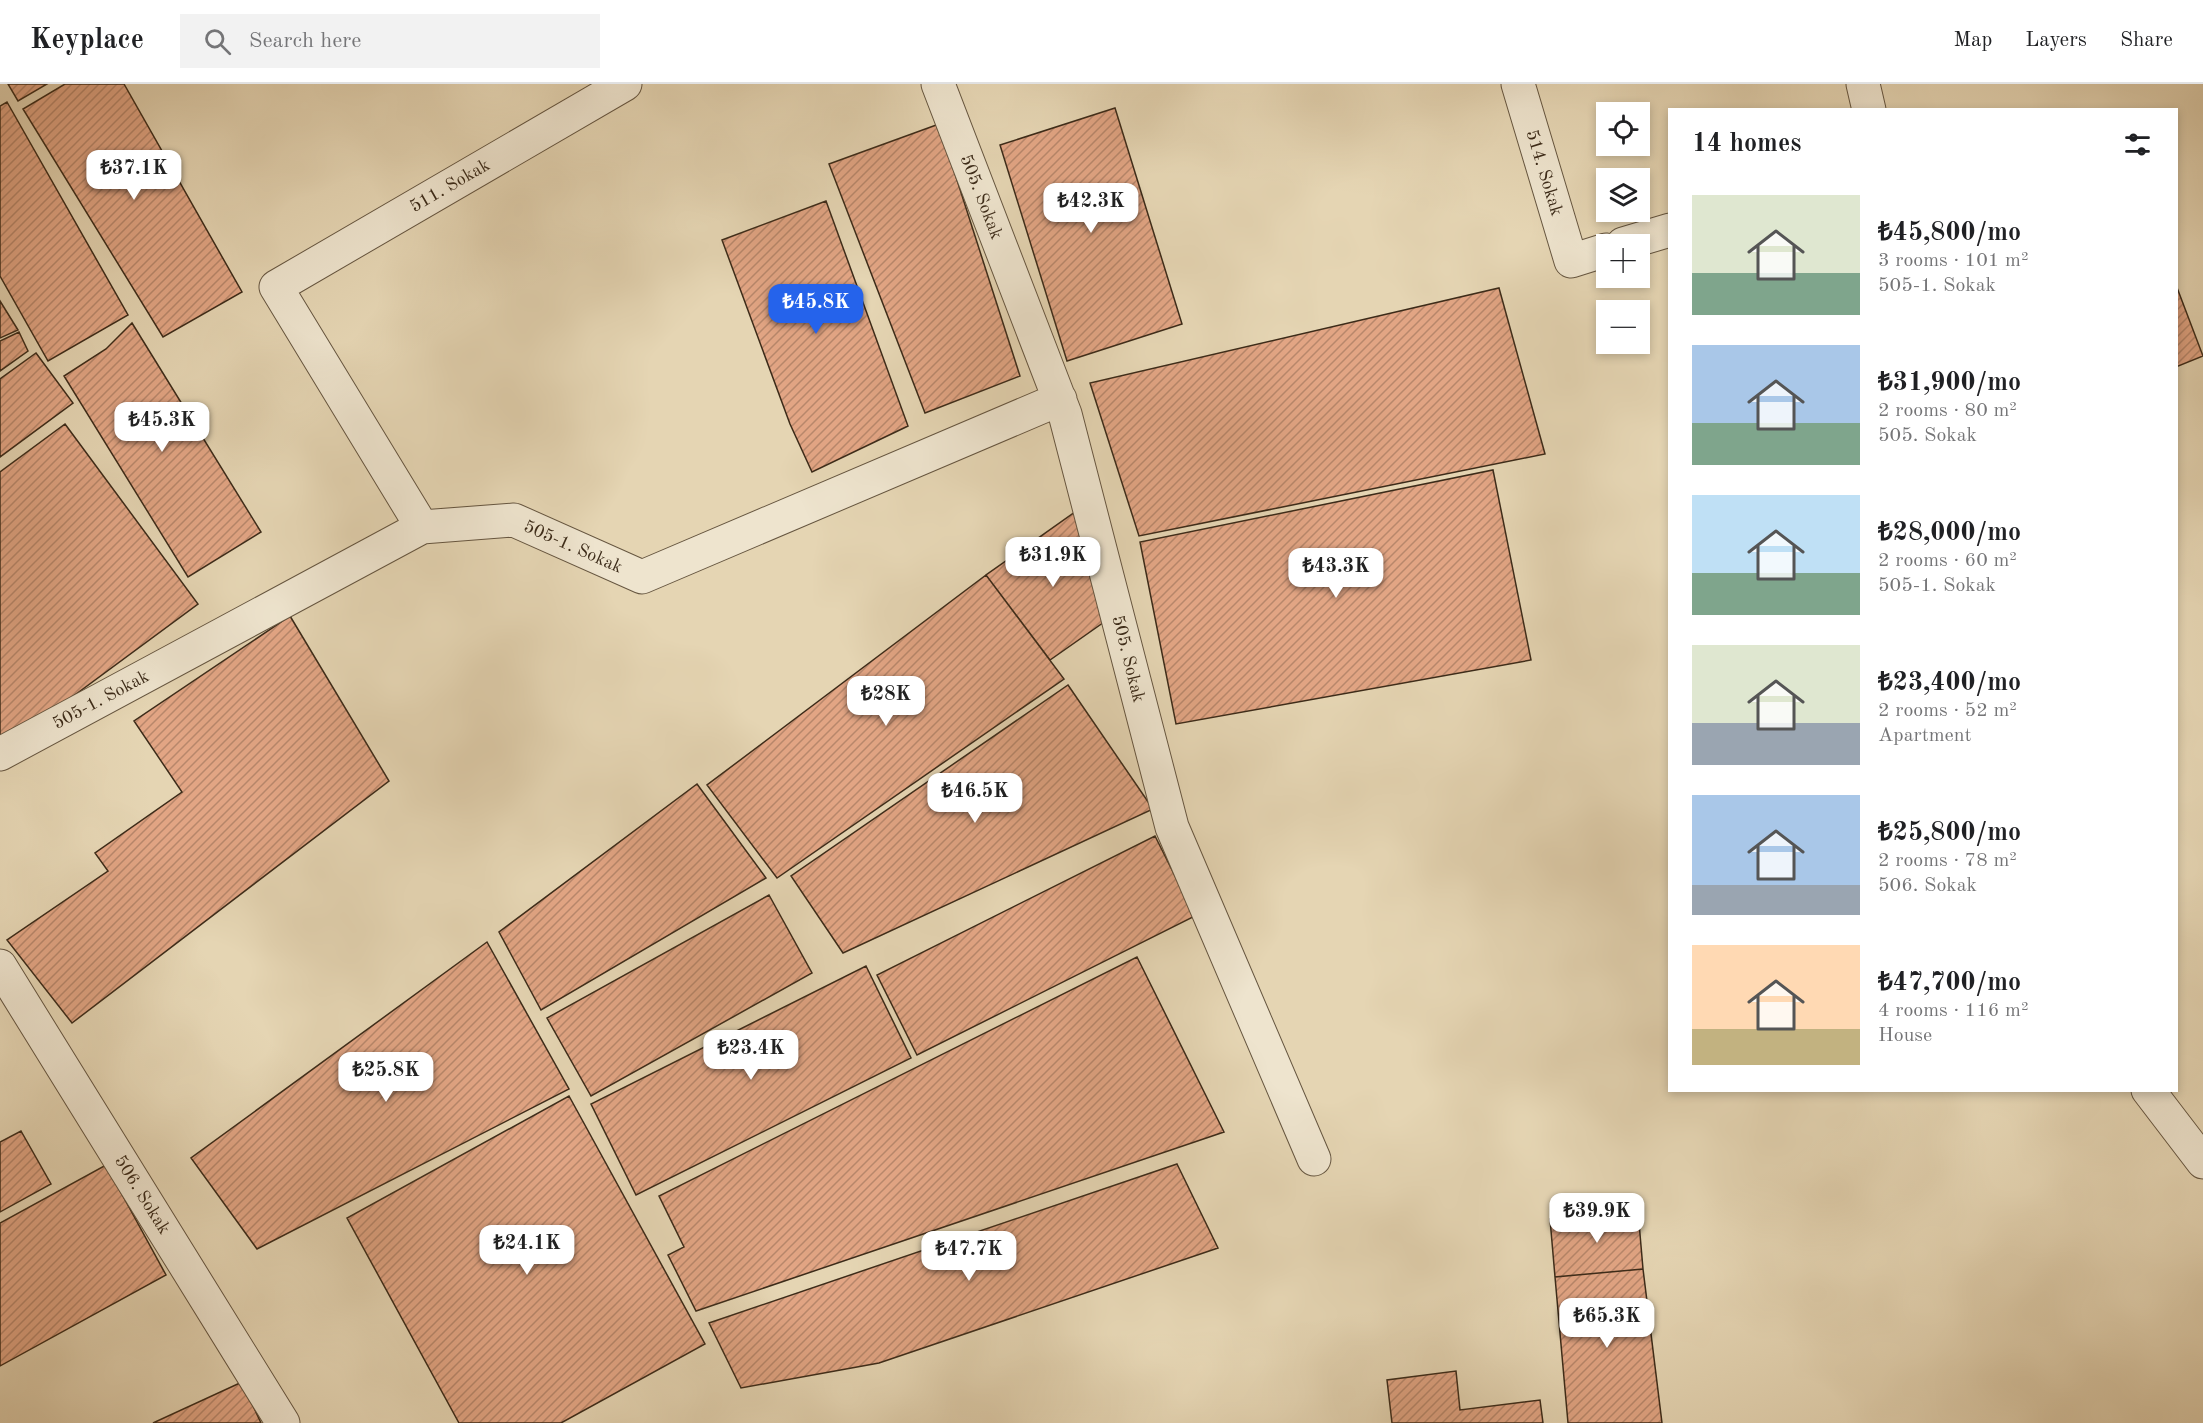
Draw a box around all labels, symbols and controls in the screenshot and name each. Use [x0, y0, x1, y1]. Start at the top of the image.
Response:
search box [180, 14, 600, 68]
icon: search [201, 25, 234, 58]
text: Keyplace [30, 27, 144, 55]
text: Search here [249, 30, 361, 52]
text: Map [1953, 30, 1992, 51]
text: Layers [2025, 30, 2087, 51]
text: Share [2120, 30, 2173, 51]
map controls [1596, 102, 1650, 354]
button: locate [1596, 102, 1650, 156]
street label: 514. Sokak [1522, 128, 1566, 218]
icon: filters [2121, 128, 2154, 161]
text: 14 homes [1692, 131, 1801, 157]
pin: ₺37.1K [85, 150, 183, 201]
street label: 505. Sokak [957, 152, 1005, 242]
street label: 511. Sokak [407, 156, 493, 216]
text: ₺37.1K [100, 159, 168, 179]
button: layers [1596, 168, 1650, 222]
pin: ₺42.3K [1042, 183, 1140, 234]
text: ₺42.3K [1057, 192, 1125, 212]
icon: home [1740, 219, 1812, 291]
text: ₺45,800/mo [1878, 220, 2021, 246]
button: + [1596, 234, 1650, 288]
text: 3 rooms · 101 m² [1878, 251, 2028, 271]
text: 505-1. Sokak [1878, 276, 1996, 296]
pin: ₺45.8K [767, 284, 865, 335]
text: ₺45.8K [782, 293, 850, 313]
button: − [1596, 300, 1650, 354]
icon: home [1740, 369, 1812, 441]
text: ₺31,900/mo [1878, 370, 2021, 396]
text: 2 rooms · 80 m² [1878, 401, 2017, 421]
pin: ₺45.3K [113, 402, 211, 453]
text: ₺45.3K [128, 411, 196, 431]
text: 505. Sokak [1878, 426, 1977, 446]
street label: 505-1. Sokak [521, 517, 625, 577]
icon: home [1740, 519, 1812, 591]
text: ₺28,000/mo [1878, 520, 2021, 546]
pin: ₺31.9K [1004, 537, 1102, 588]
text: ₺31.9K [1019, 546, 1087, 566]
pin: ₺43.3K [1287, 548, 1385, 599]
text: 2 rooms · 60 m² [1878, 551, 2017, 571]
text: ₺43.3K [1302, 557, 1370, 577]
text: 505-1. Sokak [1878, 576, 1996, 596]
street label: 505. Sokak [1108, 614, 1148, 704]
street label: 505-1. Sokak [50, 667, 152, 733]
icon: home [1740, 669, 1812, 741]
text: ₺23,400/mo [1878, 670, 2021, 696]
pin: ₺28K [850, 676, 922, 727]
text: ₺28K [861, 685, 911, 705]
text: 2 rooms · 52 m² [1878, 701, 2017, 721]
text: Apartment [1878, 726, 1972, 746]
pin: ₺46.5K [926, 773, 1024, 824]
text: ₺46.5K [941, 782, 1009, 802]
icon: home [1740, 819, 1812, 891]
text: ₺25,800/mo [1878, 820, 2021, 846]
text: 2 rooms · 78 m² [1878, 851, 2017, 871]
text: 506. Sokak [1878, 876, 1977, 896]
icon: home [1740, 969, 1812, 1041]
text: ₺47,700/mo [1878, 970, 2021, 996]
text: 4 rooms · 116 m² [1878, 1001, 2028, 1021]
text: House [1878, 1026, 1932, 1046]
pin: ₺23.4K [702, 1030, 800, 1081]
text: ₺23.4K [717, 1039, 785, 1059]
pin: ₺25.8K [337, 1052, 435, 1103]
text: ₺25.8K [352, 1061, 420, 1081]
street label: 506. Sokak [111, 1152, 173, 1238]
pin: ₺39.9K [1548, 1193, 1646, 1244]
text: ₺39.9K [1563, 1202, 1631, 1222]
pin: ₺24.1K [478, 1225, 576, 1276]
pin: ₺47.7K [920, 1231, 1018, 1282]
text: ₺24.1K [493, 1234, 561, 1254]
text: ₺47.7K [935, 1240, 1003, 1260]
pin: ₺65.3K [1558, 1298, 1656, 1349]
text: ₺65.3K [1573, 1307, 1641, 1327]

